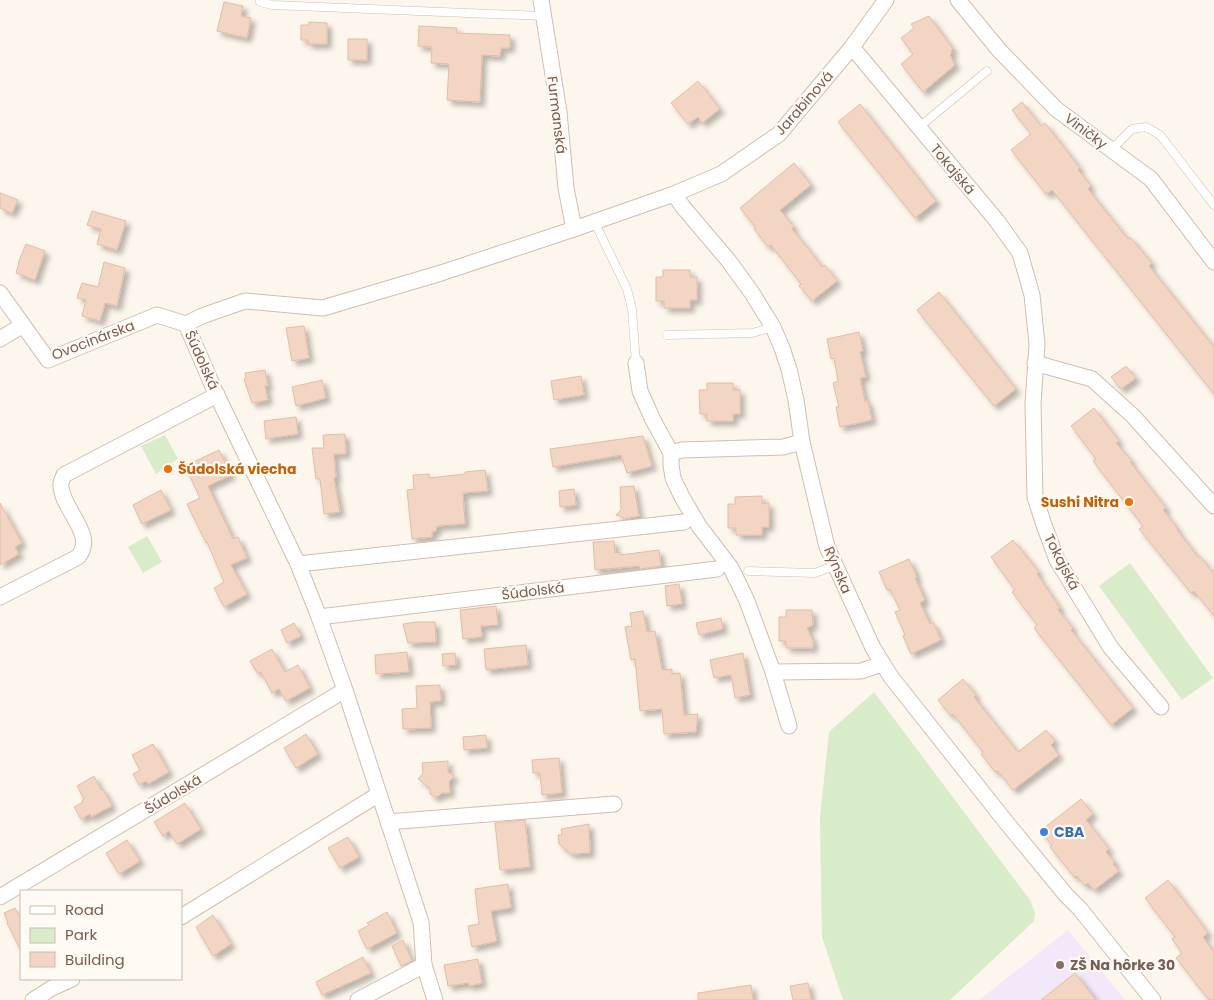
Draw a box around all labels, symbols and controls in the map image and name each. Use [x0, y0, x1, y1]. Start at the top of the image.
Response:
street label: Jarabinová [770, 66, 838, 140]
street label: Furmanská [542, 75, 572, 155]
street label: Viničky [1060, 108, 1112, 154]
street label: Tokajská [926, 139, 980, 199]
street label: Ovocinárska [49, 315, 137, 365]
street label: Šúdolská [180, 327, 224, 393]
place label: Šúdolská viecha [178, 459, 296, 479]
marker: Šúdolská viecha [162, 463, 174, 475]
place label: Sushi Nitra [1041, 492, 1119, 512]
marker: Sushi Nitra [1123, 496, 1135, 508]
street label: Tokajská [1039, 530, 1085, 594]
street label: Rýnska [819, 543, 857, 597]
street label: Šúdolská [501, 577, 565, 605]
street label: Šúdolská [141, 769, 205, 819]
place label: CBA [1054, 822, 1085, 842]
marker: CBA [1038, 826, 1050, 838]
legend [20, 890, 182, 980]
text: Road [65, 899, 104, 920]
text: Park [65, 924, 97, 945]
text: Building [65, 949, 125, 970]
place label: ZŠ Na hôrke 30 [1070, 955, 1175, 975]
marker: ZŠ Na hôrke 30 [1054, 959, 1066, 971]

